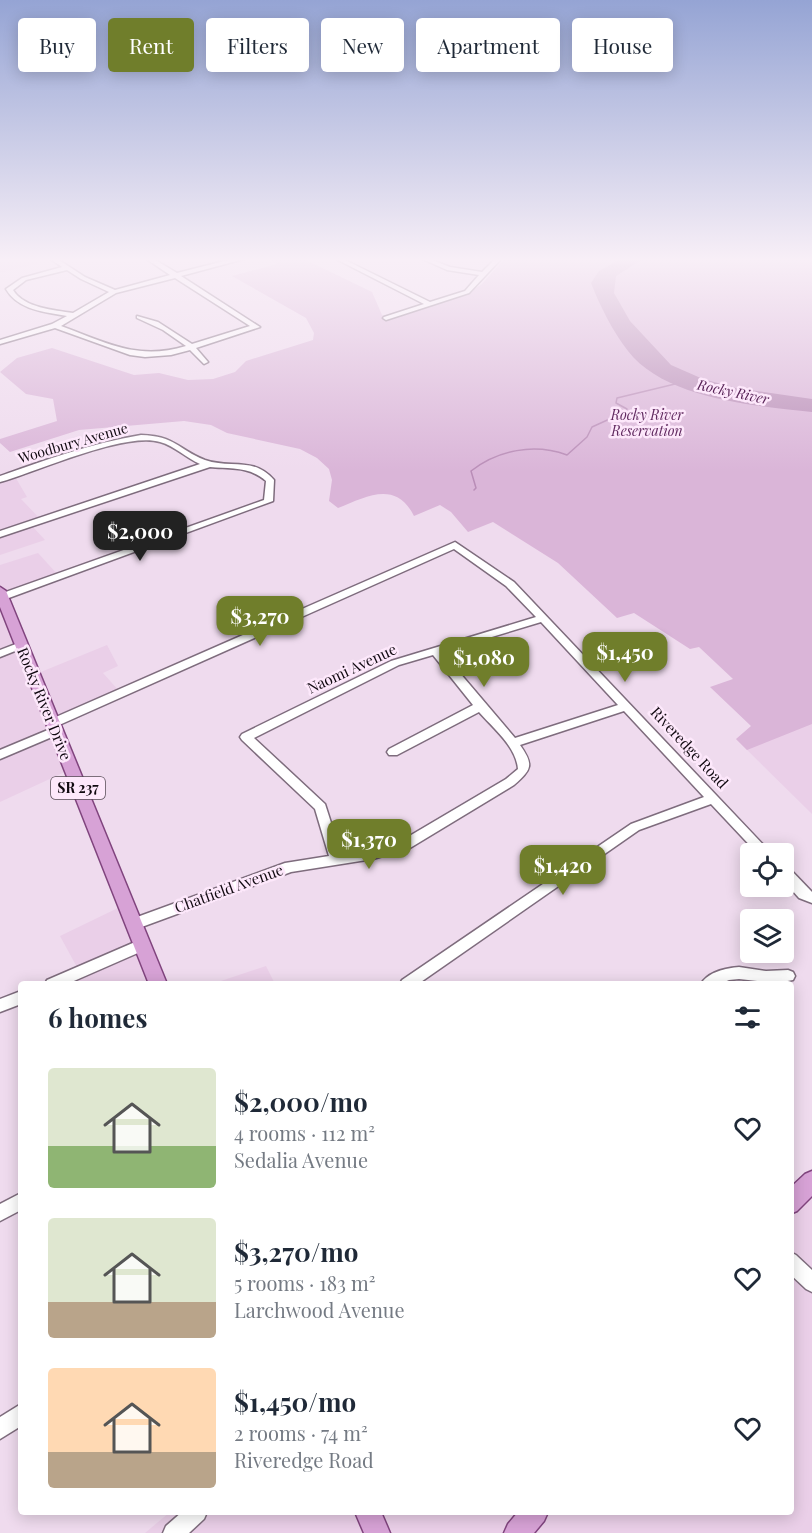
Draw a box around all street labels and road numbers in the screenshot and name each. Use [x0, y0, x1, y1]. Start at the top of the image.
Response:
street label: Woodbury Avenue [15, 418, 130, 468]
street label: Naomi Avenue [304, 639, 399, 698]
street label: Rocky River Drive [13, 644, 77, 763]
street label: Riveredge Road [647, 702, 733, 793]
road number: SR 237 [51, 777, 105, 799]
street label: Chatfield Avenue [171, 859, 286, 917]

